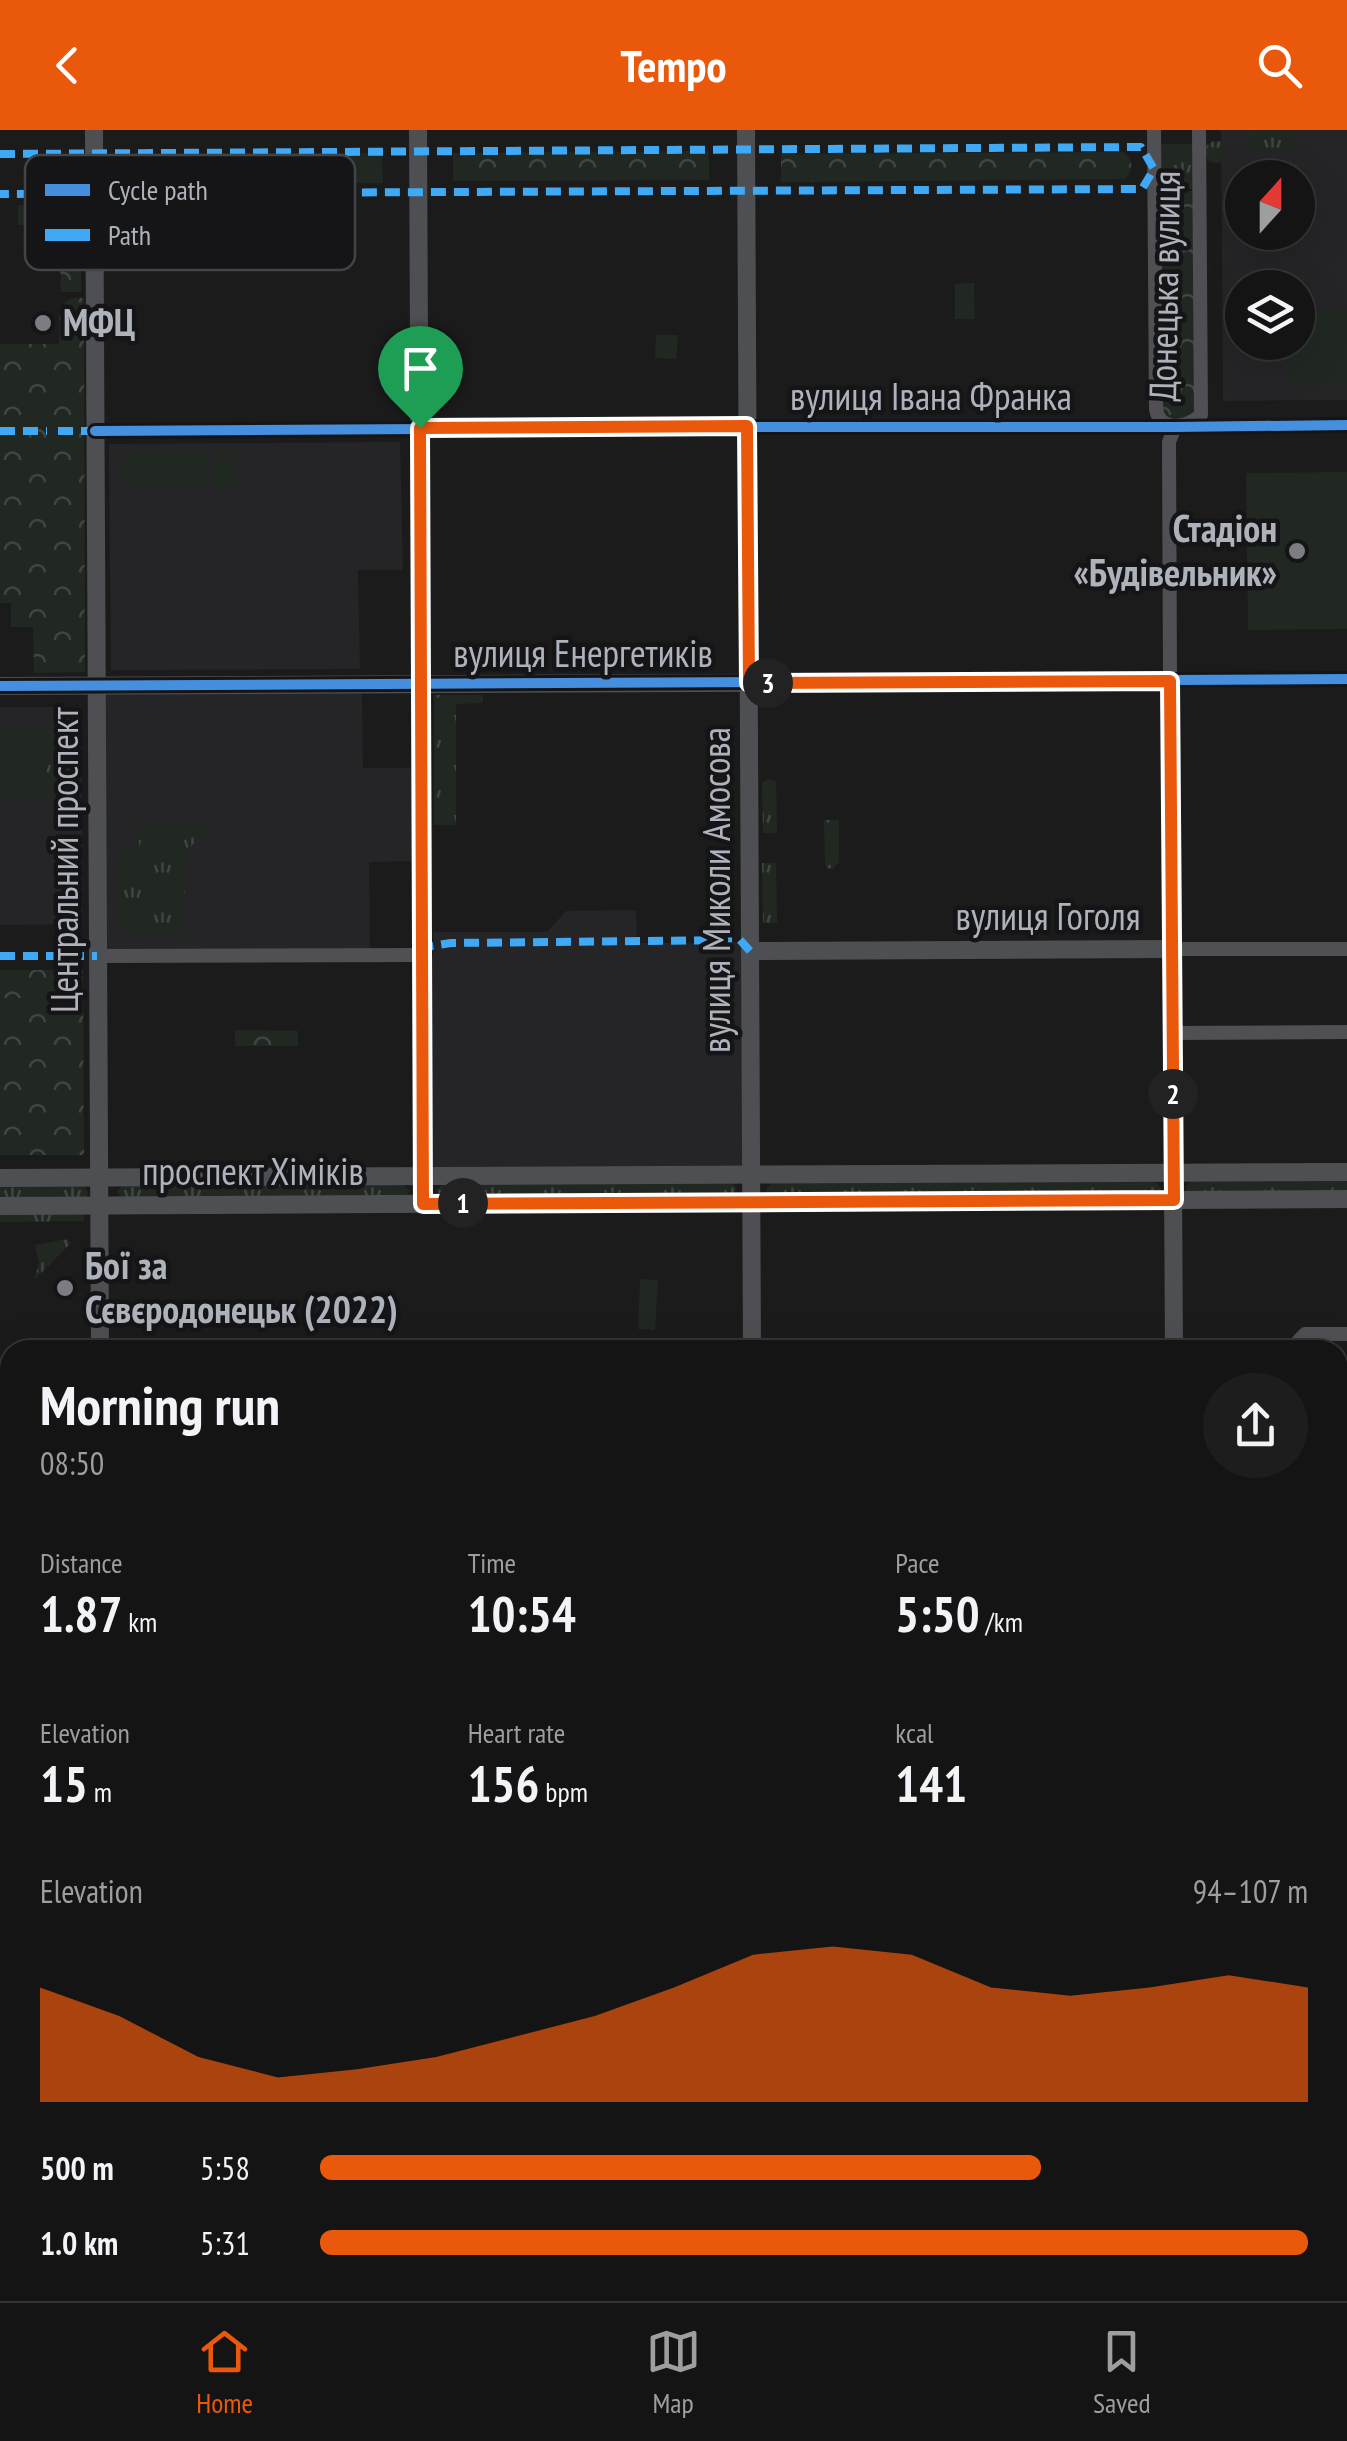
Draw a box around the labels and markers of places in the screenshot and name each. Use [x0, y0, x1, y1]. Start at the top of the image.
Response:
place label: МФЦ [63, 297, 135, 346]
marker: МФЦ [32, 312, 54, 334]
pin [378, 326, 463, 429]
place label: Стадіон «Будівельник» [1074, 503, 1277, 596]
marker: Стадіон «Будівельник» [1286, 540, 1308, 562]
pin: 3 [743, 658, 793, 708]
pin: 2 [1148, 1069, 1198, 1119]
pin: 1 [438, 1178, 488, 1228]
place label: Бої за Сєвєродонецьк (2022) [85, 1240, 398, 1333]
marker: Бої за Сєвєродонецьк (2022) [54, 1277, 76, 1299]

